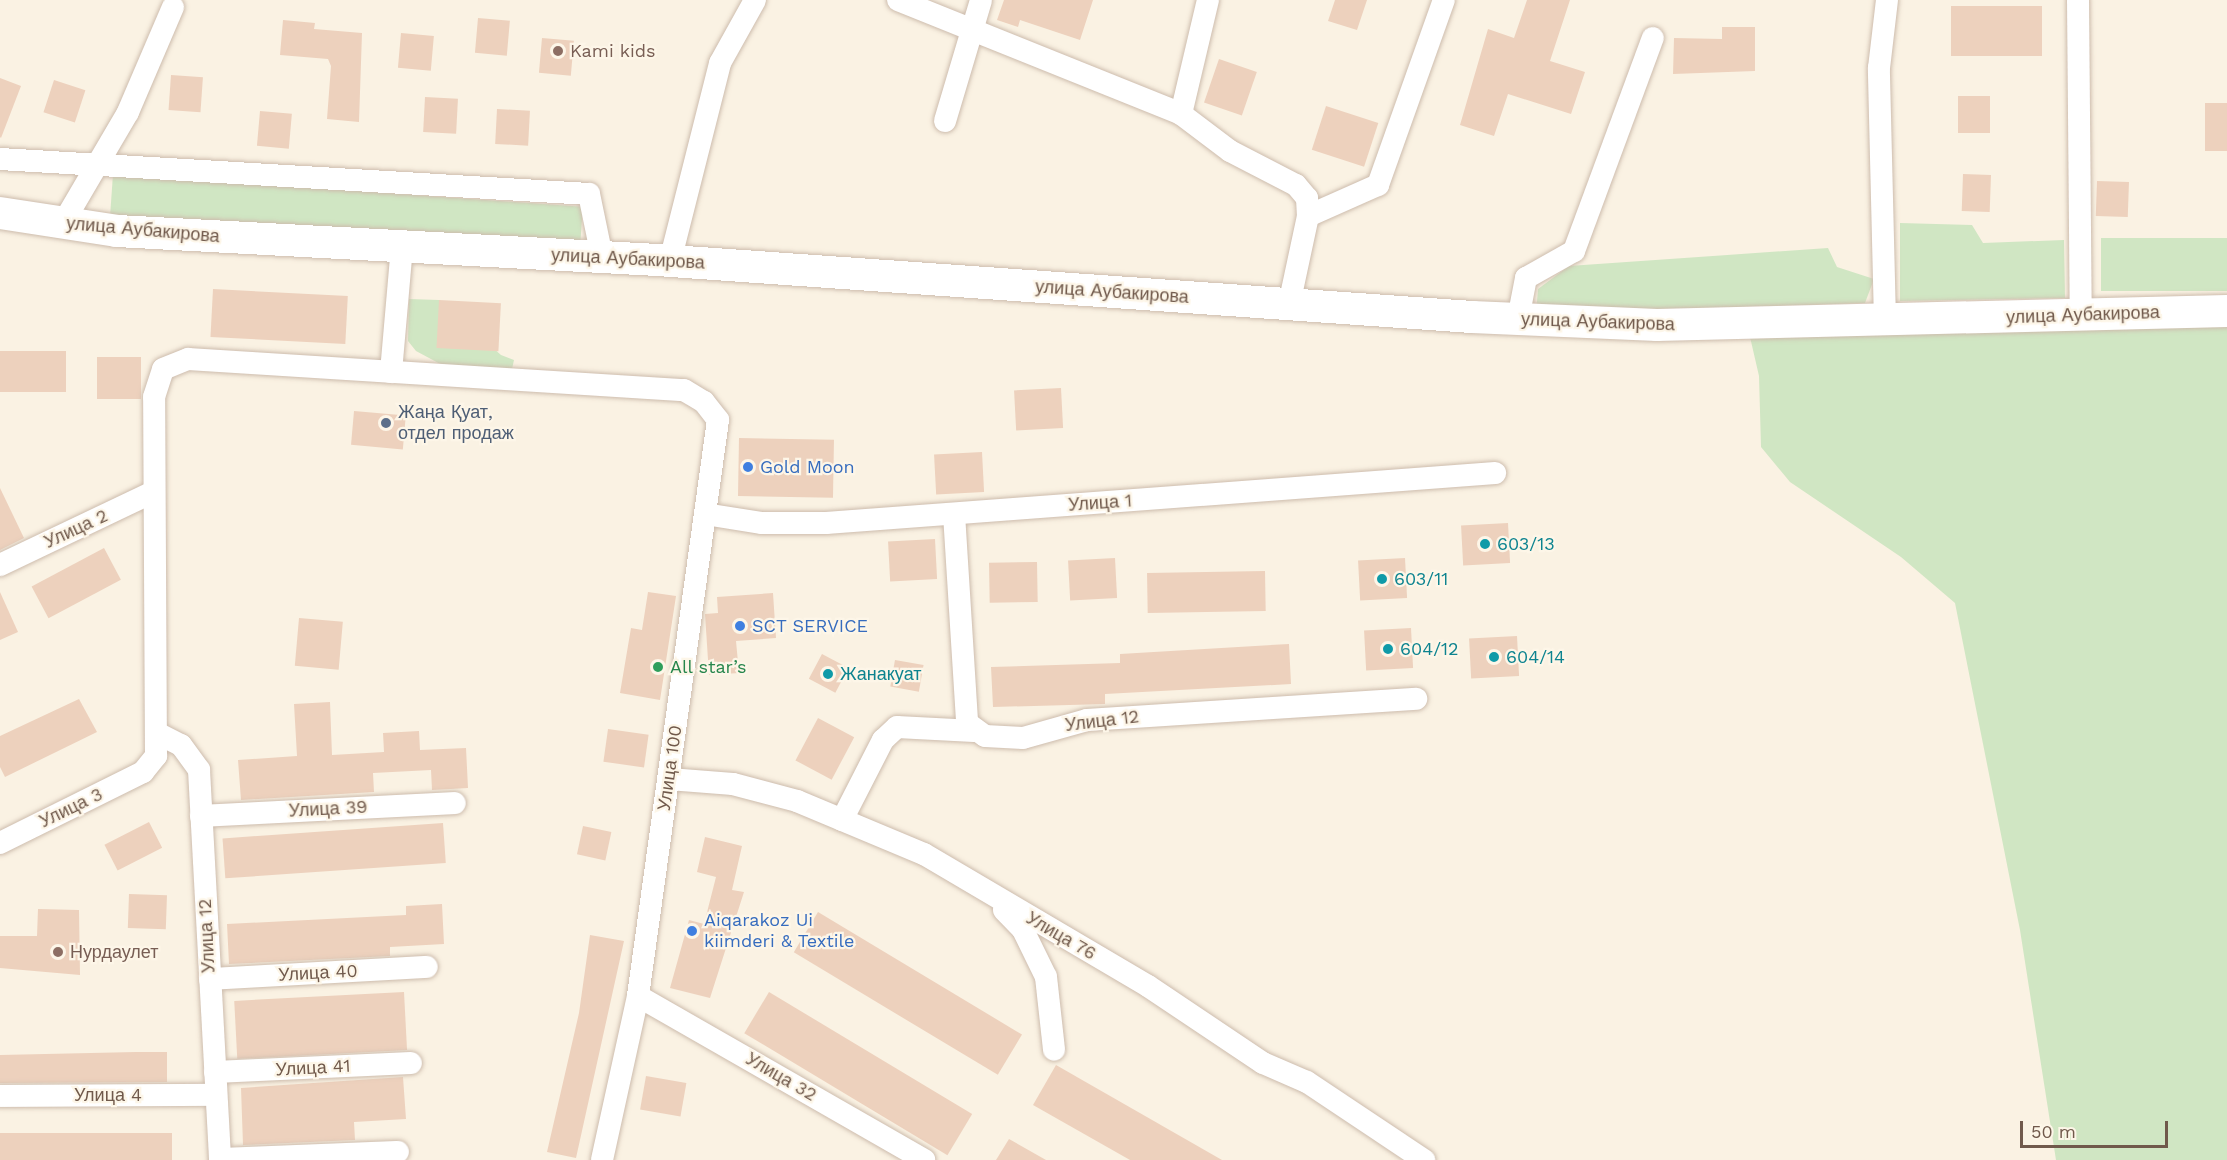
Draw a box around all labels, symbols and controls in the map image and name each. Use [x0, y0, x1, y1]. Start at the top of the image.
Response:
place label: Kami kids [570, 40, 656, 62]
marker: Kami kids [551, 44, 565, 58]
street label: улица Аубакирова [65, 213, 221, 247]
street label: улица Аубакирова [551, 244, 705, 274]
street label: улица Аубакирова [1035, 276, 1189, 308]
street label: улица Аубакирова [2006, 302, 2160, 328]
street label: улица Аубакирова [1521, 309, 1675, 335]
place label: Жаңа Қуат, отдел продаж [398, 402, 514, 444]
marker: Жаңа Қуат, отдел продаж [379, 416, 393, 430]
place label: Gold Moon [760, 456, 855, 478]
marker: Gold Moon [741, 460, 755, 474]
street label: Улица 1 [1067, 490, 1133, 516]
street label: Улица 2 [41, 505, 111, 553]
place label: 603/13 [1497, 533, 1555, 555]
marker: 603/13 [1478, 537, 1492, 551]
place label: 603/11 [1394, 568, 1448, 590]
marker: 603/11 [1375, 572, 1389, 586]
place label: SCT SERVICE [752, 615, 868, 637]
marker: SCT SERVICE [733, 619, 747, 633]
place label: 604/12 [1400, 638, 1459, 660]
marker: 604/12 [1381, 642, 1395, 656]
place label: 604/14 [1506, 646, 1565, 668]
marker: 604/14 [1487, 650, 1501, 664]
place label: All star’s [670, 656, 747, 678]
marker: All star’s [651, 660, 665, 674]
place label: Жанакуат [840, 663, 922, 685]
marker: Жанакуат [821, 667, 835, 681]
street label: Улица 12 [1064, 706, 1140, 736]
street label: Улица 100 [653, 724, 687, 812]
street label: Улица 3 [36, 783, 106, 833]
street label: Улица 39 [288, 796, 368, 822]
street label: Улица 12 [194, 898, 220, 974]
street label: Улица 76 [1022, 907, 1100, 965]
place label: Aiqarakoz Ui kiimderi & Textile [704, 910, 855, 952]
marker: Aiqarakoz Ui kiimderi & Textile [685, 924, 699, 938]
place label: Нурдаулет [70, 941, 158, 963]
marker: Нурдаулет [51, 945, 65, 959]
street label: Улица 40 [278, 960, 358, 986]
street label: Улица 32 [742, 1048, 820, 1106]
street label: Улица 41 [275, 1055, 351, 1081]
street label: Улица 4 [74, 1084, 142, 1106]
scale bar [2023, 1109, 2172, 1147]
text: 50 m [2031, 1121, 2076, 1142]

